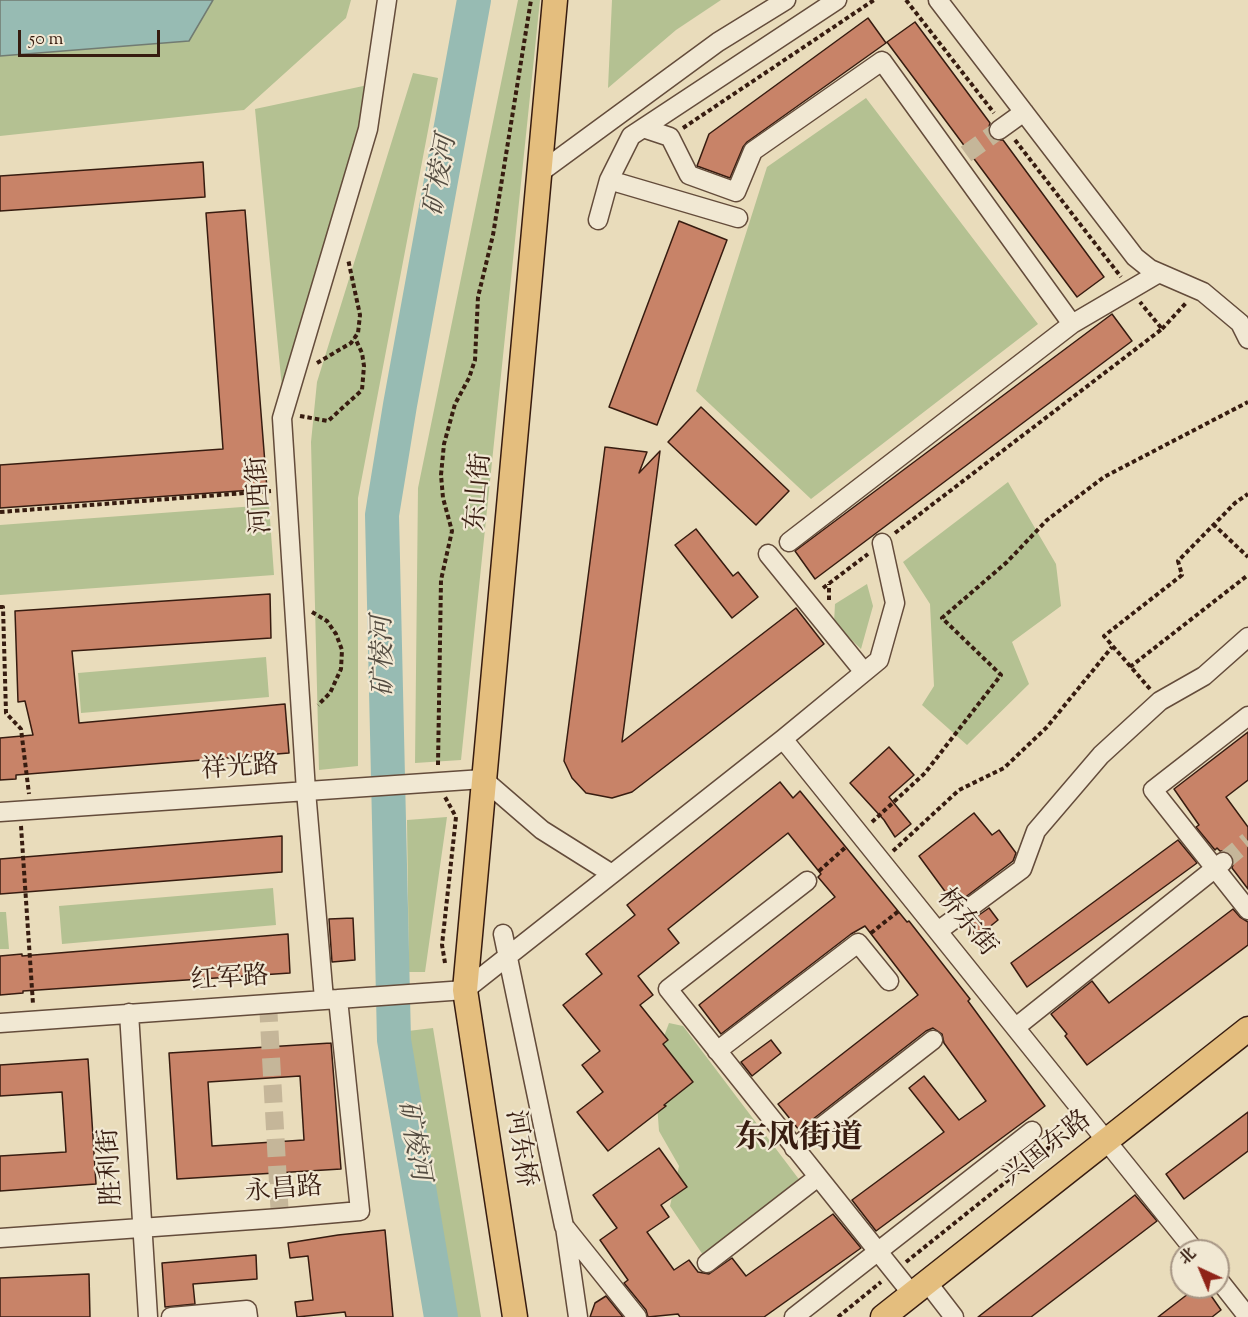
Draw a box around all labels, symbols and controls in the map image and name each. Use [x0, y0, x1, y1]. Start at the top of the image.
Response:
scale bar [21, 18, 164, 56]
text: 50 m [29, 27, 63, 53]
water label: 矿棱河 [420, 133, 466, 219]
street label: 东山街 [462, 452, 500, 532]
street label: 河西街 [244, 455, 280, 535]
water label: 矿棱河 [369, 615, 403, 697]
street label: 祥光路 [200, 752, 280, 788]
street label: 桥东街 [928, 884, 1002, 964]
street label: 红军路 [190, 963, 270, 999]
water label: 矿棱河 [388, 1098, 434, 1184]
street label: 兴国东路 [997, 1106, 1099, 1194]
street label: 河东桥 [496, 1108, 540, 1190]
district label: 东风街道 [735, 1123, 863, 1161]
street label: 胜利街 [95, 1127, 131, 1207]
street label: 永昌路 [244, 1173, 324, 1211]
north arrow [1170, 1239, 1230, 1299]
text: 北 [1175, 1243, 1202, 1271]

